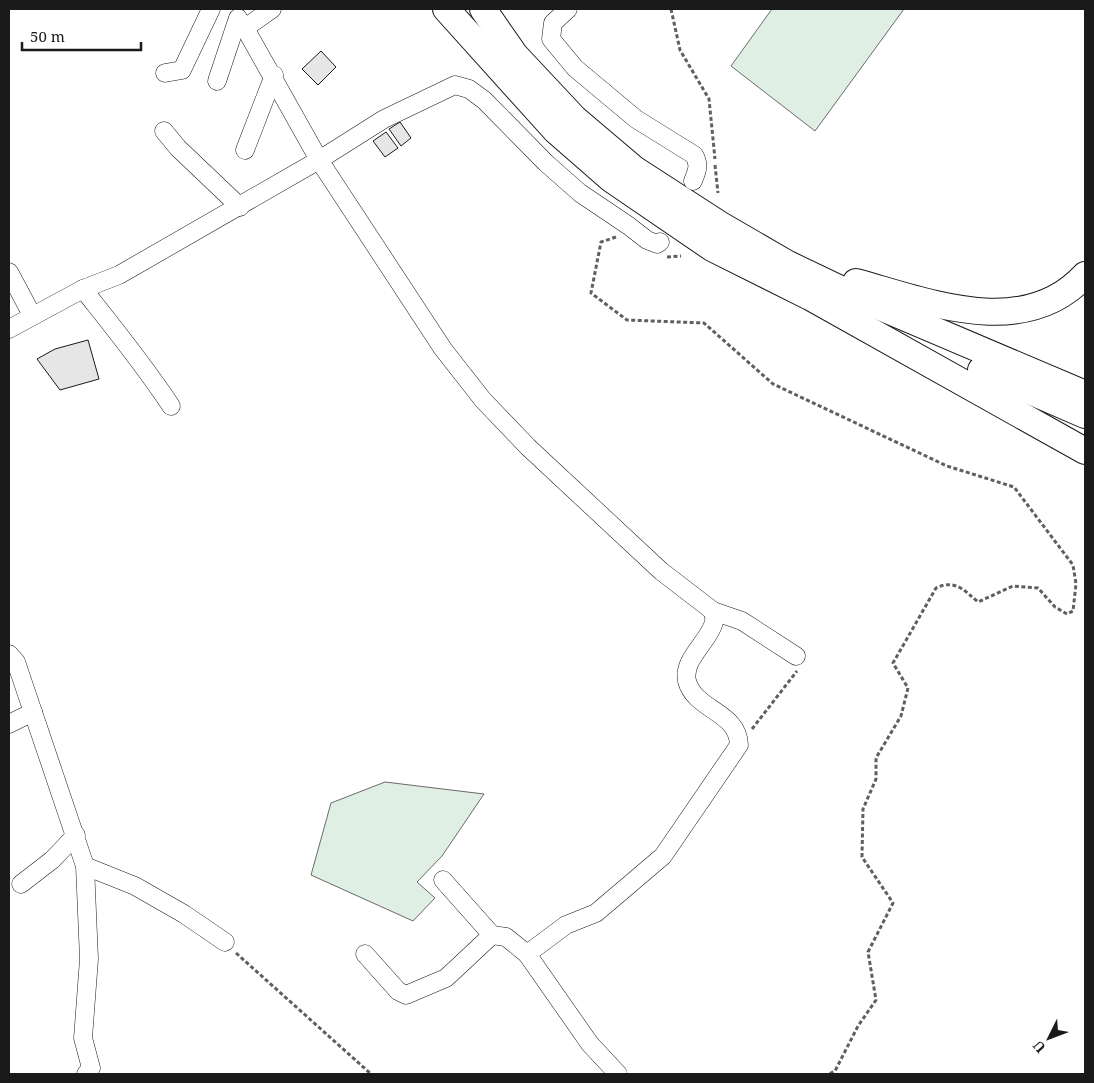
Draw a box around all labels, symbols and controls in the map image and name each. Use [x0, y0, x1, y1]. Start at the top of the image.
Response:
scale bar [22, 20, 141, 52]
text: 50 m [30, 26, 65, 46]
north arrow [1024, 1013, 1074, 1063]
text: U [1028, 1036, 1050, 1057]

